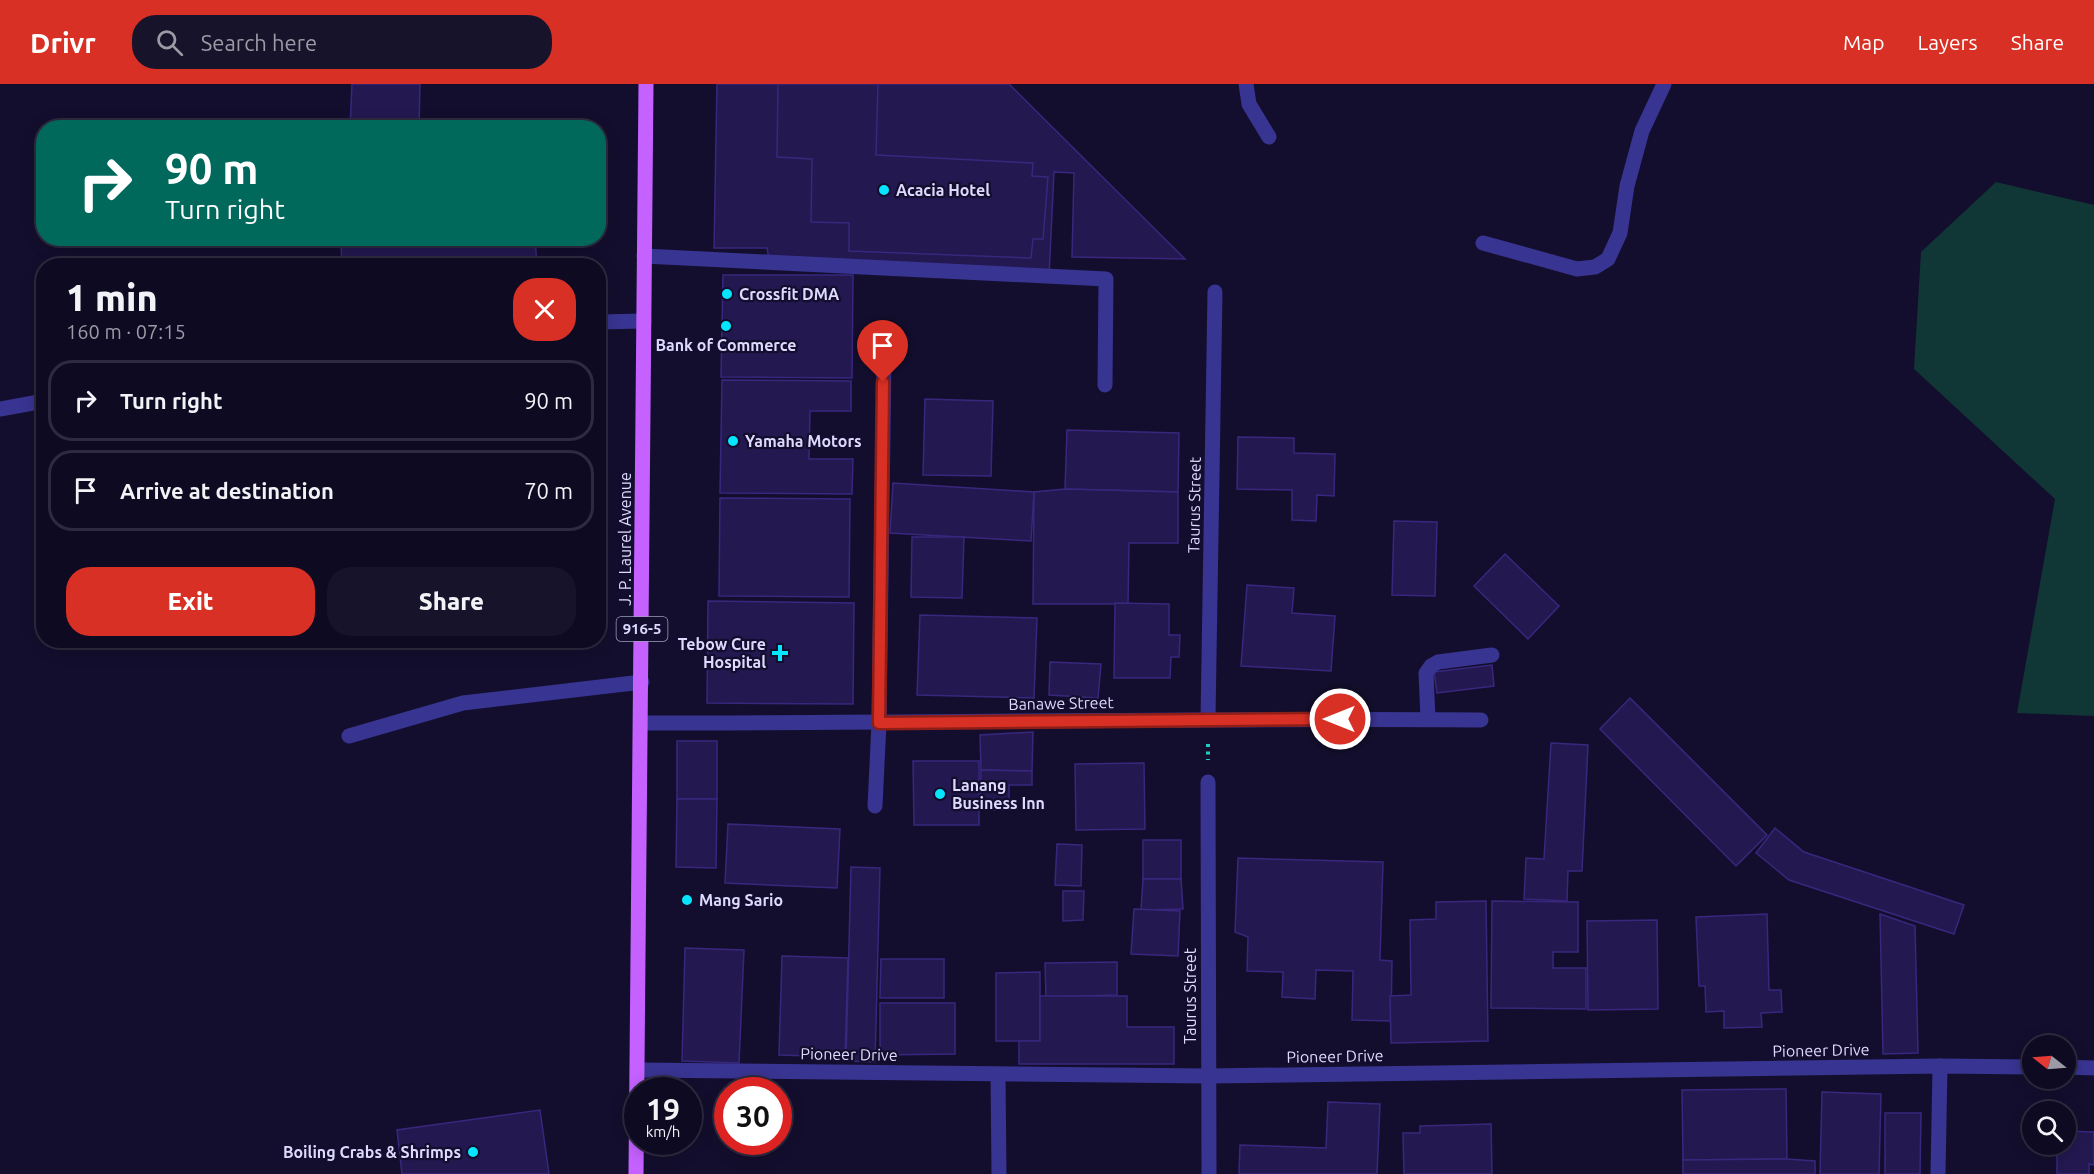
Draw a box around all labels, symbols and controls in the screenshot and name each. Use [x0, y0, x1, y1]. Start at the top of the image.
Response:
search box [132, 15, 552, 69]
icon: search [153, 26, 186, 59]
text: Drivr [30, 27, 96, 58]
text: Search here [201, 30, 317, 55]
text: Map [1843, 30, 1884, 54]
text: Layers [1917, 30, 1978, 54]
text: Share [2011, 30, 2064, 54]
icon: right [66, 144, 144, 222]
text: 90 m [165, 145, 259, 192]
place label: Acacia Hotel [896, 181, 990, 199]
marker: Acacia Hotel [877, 183, 891, 197]
text: Turn right [165, 194, 285, 224]
text: 1 min [66, 277, 158, 318]
button: close [513, 278, 576, 341]
place label: Crossfit DMA [739, 285, 840, 303]
marker: Crossfit DMA [720, 287, 734, 301]
marker: Bank of Commerce [719, 319, 733, 333]
text: 160 m · 07:15 [66, 320, 186, 343]
pin [857, 320, 908, 382]
icon: arrive [866, 329, 899, 362]
place label: Bank of Commerce [655, 336, 797, 354]
icon: right [69, 384, 102, 417]
text: Turn right [120, 388, 222, 413]
text: 90 m [524, 388, 573, 413]
place label: Yamaha Motors [745, 432, 862, 450]
marker: Yamaha Motors [726, 434, 740, 448]
street label: Taurus Street [1184, 456, 1204, 553]
street label: J. P. Laurel Avenue [616, 472, 634, 606]
icon: arrive [69, 474, 102, 507]
text: Arrive at destination [120, 478, 334, 503]
text: 70 m [524, 478, 573, 503]
button: Exit [66, 567, 315, 636]
button: Share [327, 567, 576, 636]
road number: 916-5 [616, 617, 668, 641]
place label: Tebow Cure Hospital [678, 635, 766, 671]
marker: Tebow Cure Hospital [771, 644, 789, 662]
position arrow [1308, 687, 1372, 751]
street label: Banawe Street [1008, 693, 1115, 713]
place label: Lanang Business Inn [952, 776, 1045, 812]
marker: Lanang Business Inn [933, 787, 947, 801]
place label: Mang Sario [699, 891, 783, 909]
marker: Mang Sario [680, 893, 694, 907]
street label: Taurus Street [1181, 947, 1199, 1044]
north arrow [2022, 1035, 2076, 1089]
map controls [2022, 1035, 2076, 1155]
street label: Pioneer Drive [1772, 1040, 1870, 1060]
street label: Pioneer Drive [800, 1044, 898, 1064]
street label: Pioneer Drive [1286, 1046, 1384, 1066]
speed limit sign: 30 [714, 1077, 792, 1155]
text: 19 [646, 1092, 680, 1126]
button: search [2022, 1101, 2076, 1155]
text: km/h [646, 1123, 680, 1140]
place label: Boiling Crabs & Shrimps [283, 1143, 461, 1161]
marker: Boiling Crabs & Shrimps [466, 1145, 480, 1159]

